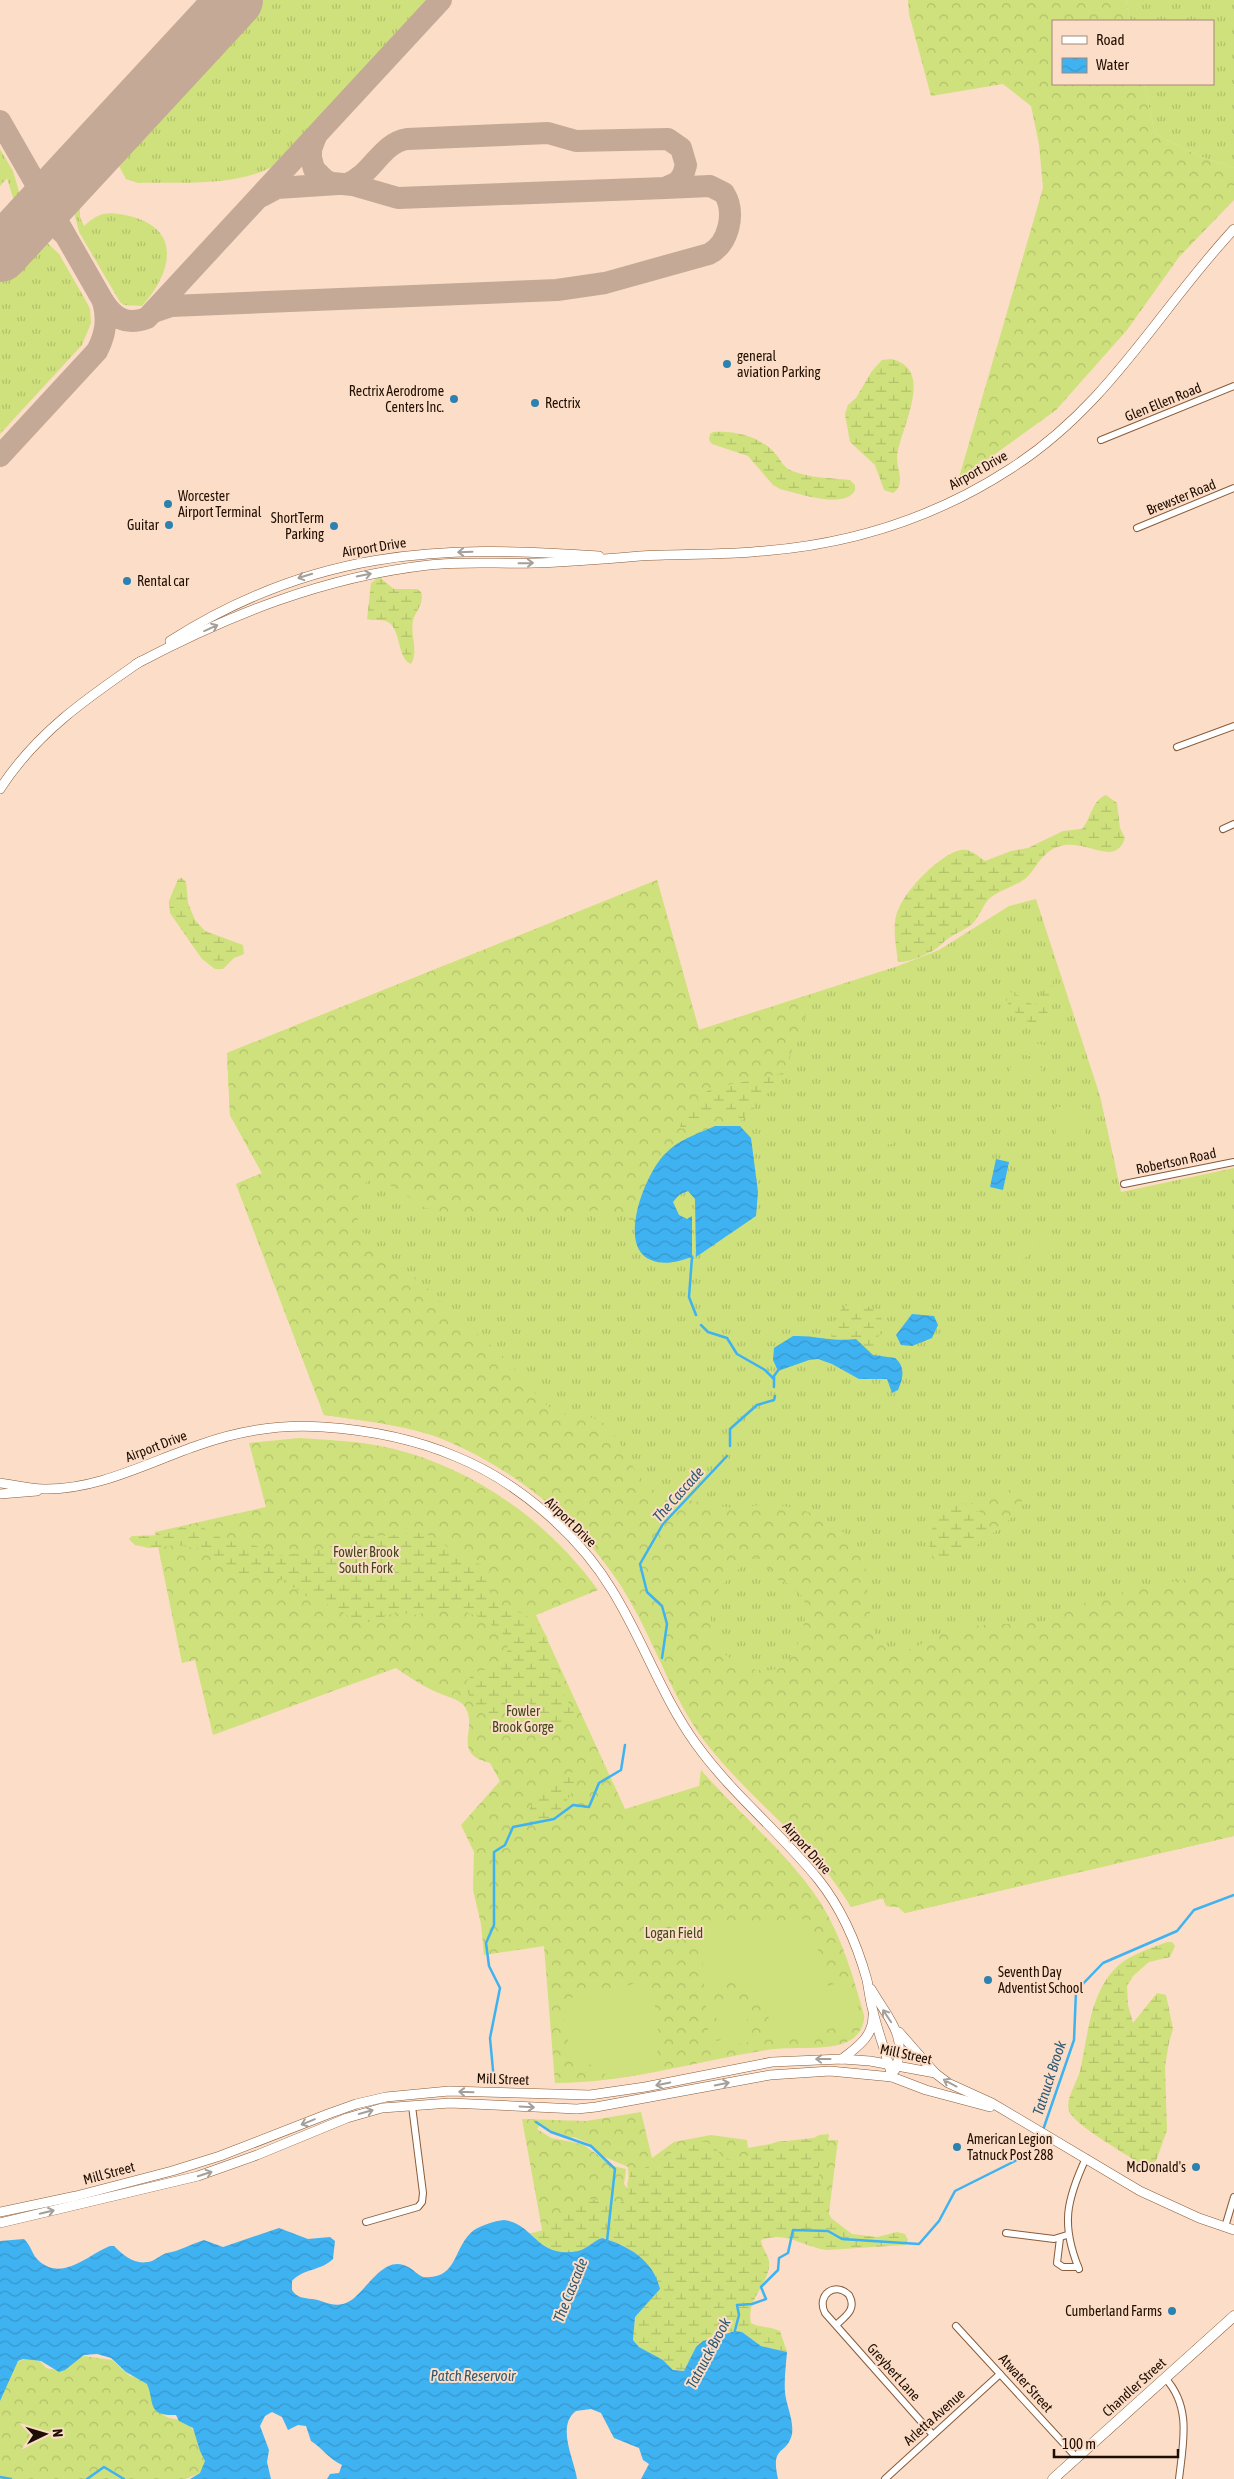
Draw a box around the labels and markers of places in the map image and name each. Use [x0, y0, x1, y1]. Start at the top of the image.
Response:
place label: general aviation Parking [737, 348, 821, 380]
marker: general aviation Parking [721, 358, 733, 370]
place label: Rectrix Aerodrome Centers Inc. [349, 383, 444, 415]
marker: Rectrix Aerodrome Centers Inc. [448, 393, 460, 405]
place label: Rectrix [545, 395, 581, 411]
marker: Rectrix [529, 397, 541, 409]
place label: Worcester Airport Terminal [178, 488, 262, 520]
marker: Worcester Airport Terminal [162, 498, 174, 510]
place label: ShortTerm Parking [271, 510, 324, 542]
place label: Guitar [127, 517, 160, 533]
marker: Guitar [163, 519, 175, 531]
marker: ShortTerm Parking [328, 520, 340, 532]
place label: Rental car [137, 573, 190, 589]
marker: Rental car [121, 575, 133, 587]
place label: Seventh Day Adventist School [998, 1964, 1083, 1996]
marker: Seventh Day Adventist School [982, 1974, 994, 1986]
place label: American Legion Tatnuck Post 288 [967, 2131, 1054, 2163]
marker: American Legion Tatnuck Post 288 [951, 2141, 963, 2153]
place label: McDonald's [1126, 2159, 1186, 2175]
marker: McDonald's [1190, 2161, 1202, 2173]
place label: Cumberland Farms [1065, 2303, 1162, 2319]
marker: Cumberland Farms [1166, 2305, 1178, 2317]

